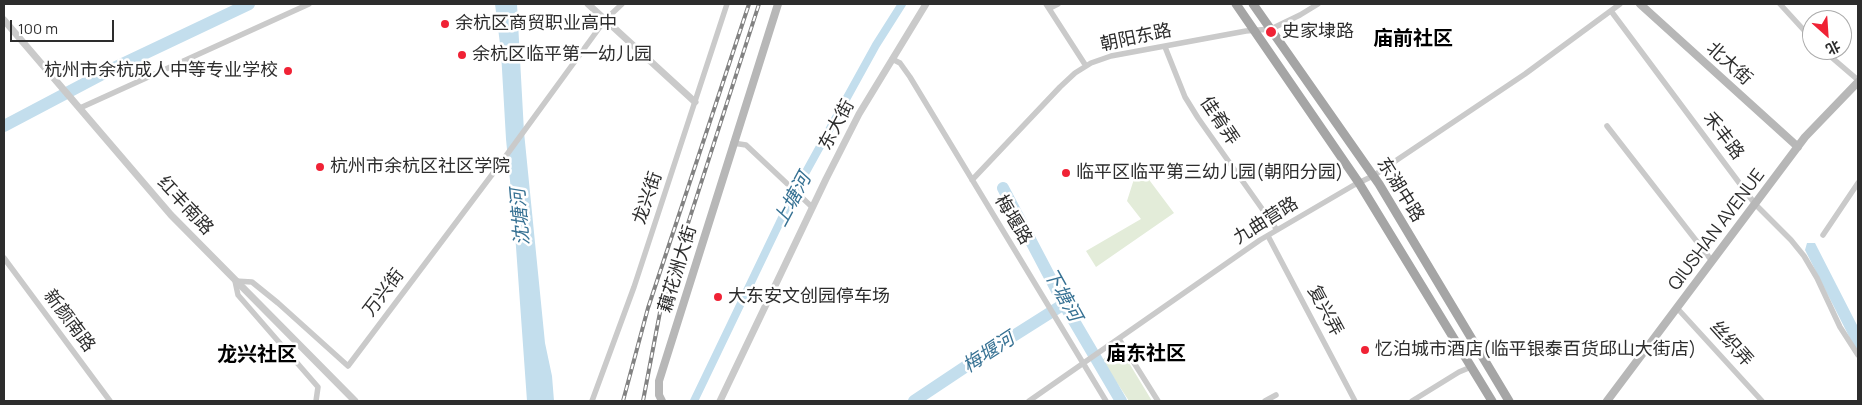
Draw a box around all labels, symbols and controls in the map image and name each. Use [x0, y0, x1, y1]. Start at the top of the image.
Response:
scale bar [12, 10, 116, 42]
north arrow [1802, 10, 1852, 60]
place label: 余杭区商贸职业高中 [455, 13, 617, 35]
text: 100 m [18, 18, 58, 39]
marker: 余杭区商贸职业高中 [439, 18, 451, 30]
street label: 朝阳东路 [1099, 20, 1173, 56]
place label: 史家埭路 [1282, 21, 1354, 43]
marker: 史家埭路 [1264, 25, 1278, 39]
district label: 庙前社区 [1373, 27, 1453, 51]
text: 北 [1823, 36, 1844, 60]
street label: 北大街 [1702, 38, 1756, 90]
place label: 余杭区临平第一幼儿园 [472, 44, 652, 66]
marker: 余杭区临平第一幼儿园 [456, 49, 468, 61]
place label: 杭州市余杭成人中等专业学校 [44, 60, 278, 82]
marker: 杭州市余杭成人中等专业学校 [282, 65, 294, 77]
street label: 佳肴弄 [1195, 93, 1243, 149]
street label: 东大街 [815, 96, 859, 154]
street label: 禾丰路 [1698, 108, 1748, 164]
street label: 东湖中路 [1372, 154, 1428, 226]
place label: 杭州市余杭区社区学院 [330, 156, 510, 178]
marker: 杭州市余杭区社区学院 [314, 161, 326, 173]
place label: 临平区临平第三幼儿园(朝阳分园) [1076, 162, 1343, 184]
street label: QIUSHAN AVENUE [1664, 165, 1770, 295]
marker: 临平区临平第三幼儿园(朝阳分园) [1060, 167, 1072, 179]
street label: 龙兴街 [629, 169, 667, 227]
water label: 上塘河 [770, 169, 816, 231]
street label: 红丰南路 [153, 172, 217, 240]
water label: 沈塘河 [507, 188, 535, 246]
street label: 梅堰路 [990, 191, 1036, 249]
street label: 九曲营路 [1230, 193, 1302, 249]
street label: 藕花洲大街 [655, 223, 701, 315]
street label: 万兴街 [359, 265, 409, 321]
water label: 下塘河 [1038, 265, 1086, 325]
street label: 复兴弄 [1303, 282, 1347, 340]
street label: 新颜南路 [39, 286, 99, 356]
place label: 大东安文创园停车场 [728, 286, 890, 308]
marker: 大东安文创园停车场 [712, 291, 724, 303]
street label: 丝织弄 [1705, 317, 1757, 371]
water label: 梅堰河 [959, 328, 1019, 378]
place label: 忆泊城市酒店(临平银泰百货邱山大街店) [1375, 339, 1696, 361]
district label: 庙东社区 [1106, 342, 1186, 366]
district label: 龙兴社区 [217, 343, 297, 367]
marker: 忆泊城市酒店(临平银泰百货邱山大街店) [1359, 344, 1371, 356]

